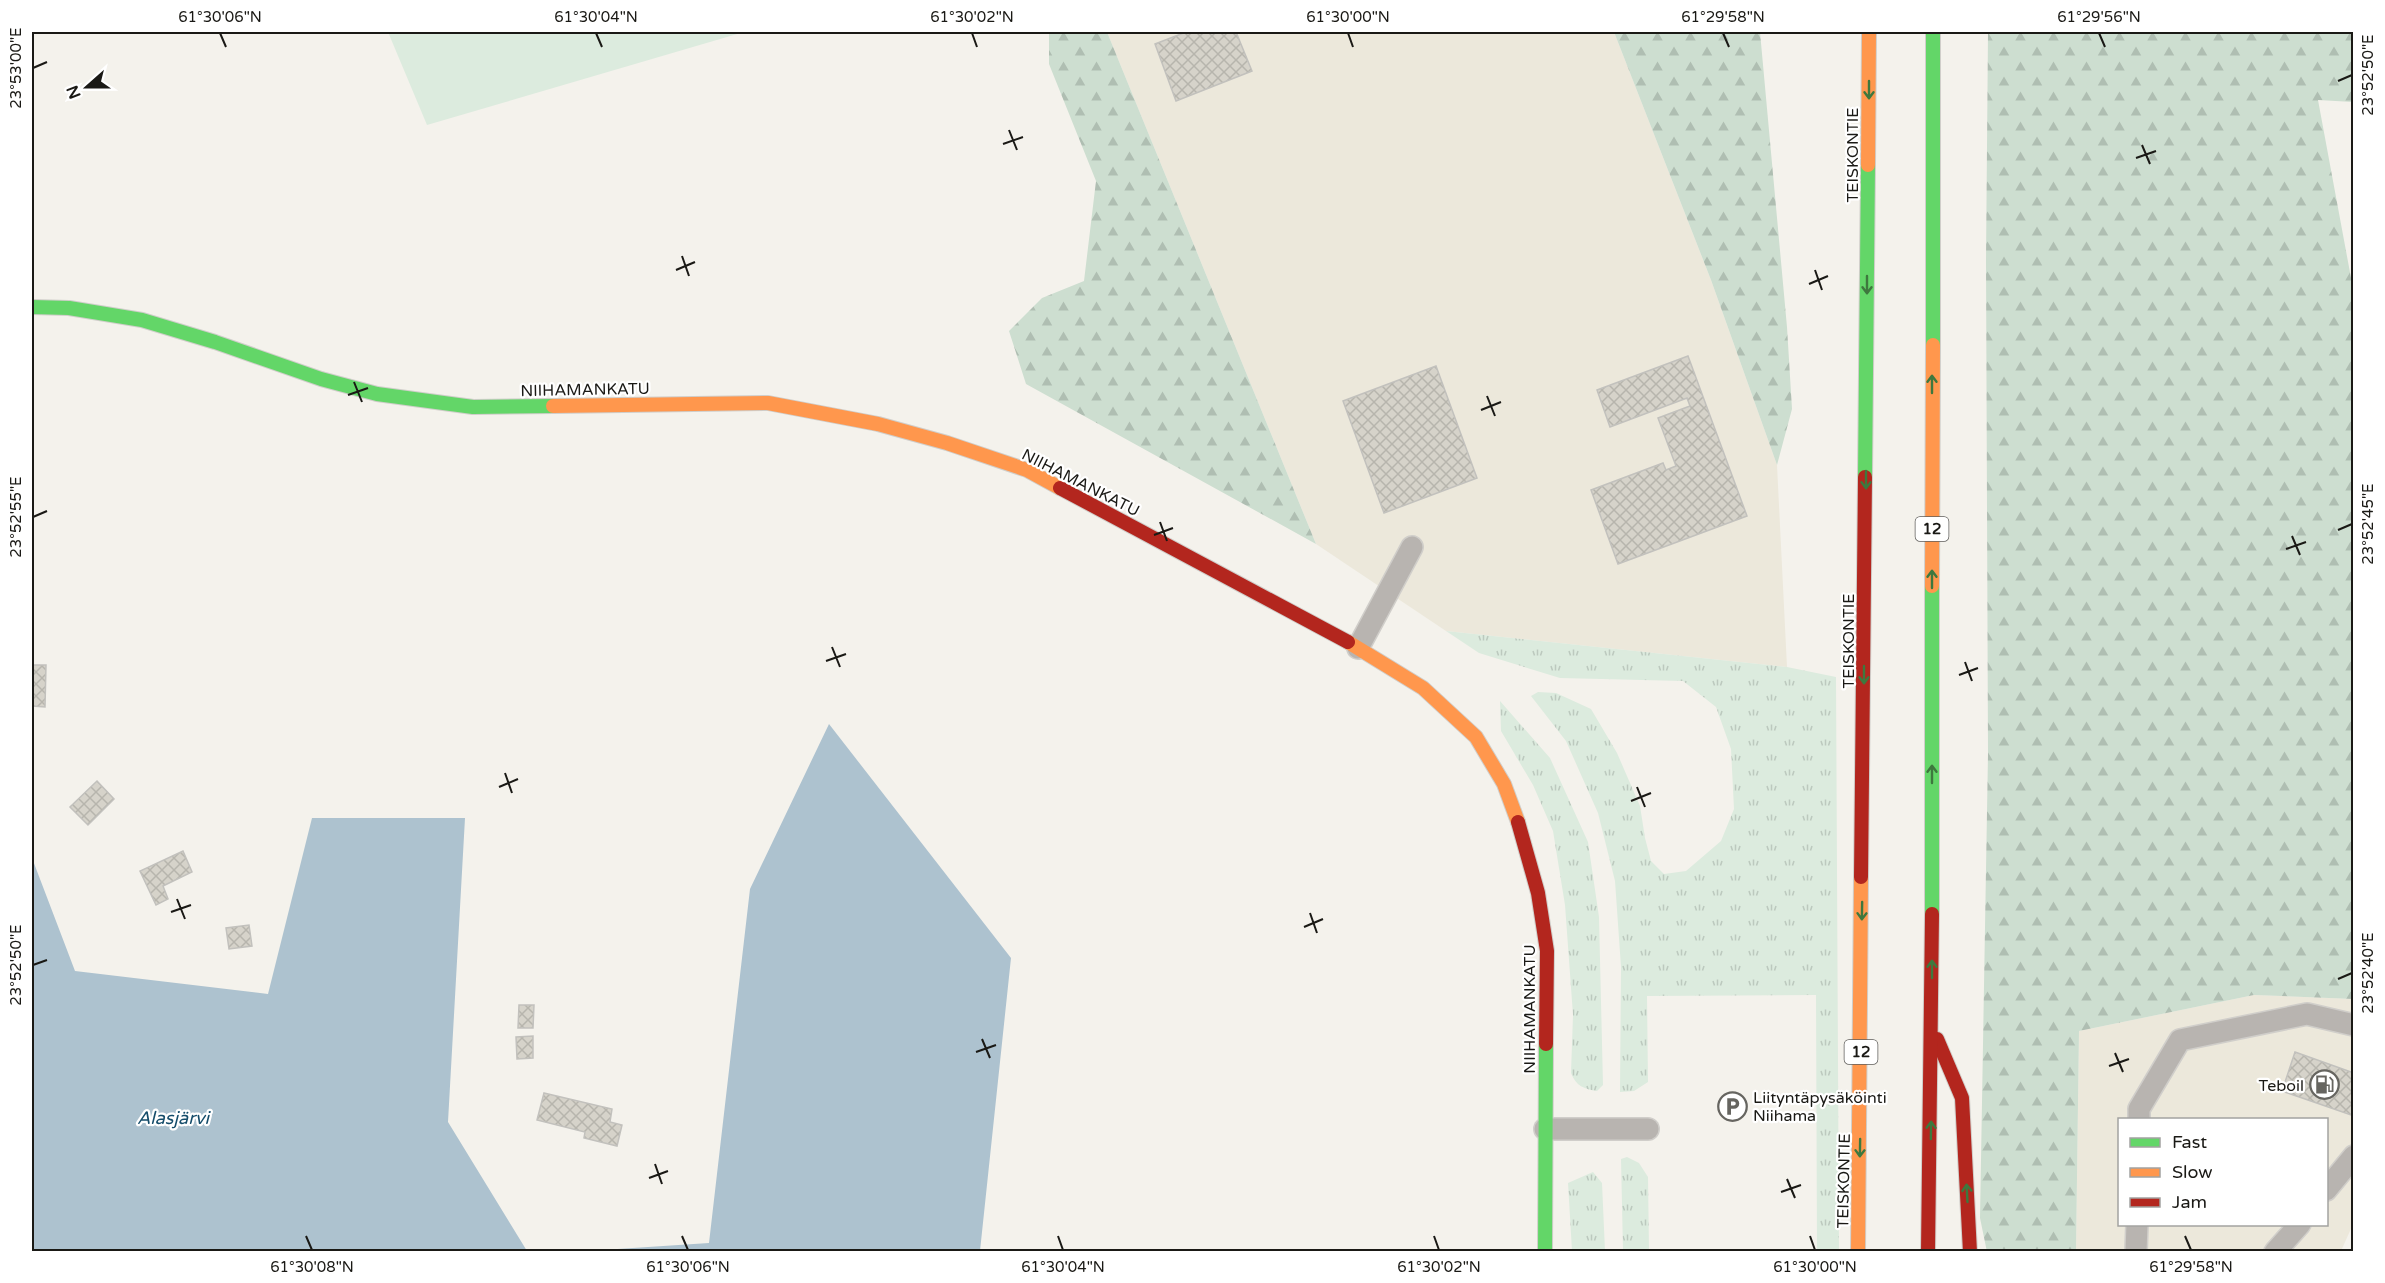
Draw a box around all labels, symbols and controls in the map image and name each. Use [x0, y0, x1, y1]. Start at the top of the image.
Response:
text: 61°30'06"N [178, 8, 262, 26]
text: 61°30'04"N [554, 8, 638, 26]
text: 61°30'02"N [930, 8, 1014, 26]
text: 61°30'00"N [1306, 8, 1390, 26]
text: 61°29'58"N [1681, 8, 1765, 26]
text: 61°29'56"N [2057, 8, 2141, 26]
text: 23°53'00"E [7, 27, 25, 109]
text: 23°52'50"E [2359, 34, 2377, 116]
north arrow [57, 57, 117, 117]
one-way arrow [1863, 79, 1875, 99]
text: N [62, 82, 86, 102]
street label: TEISKONTIE [1843, 108, 1863, 202]
one-way arrow [1862, 274, 1873, 294]
one-way arrow [1926, 374, 1938, 394]
street label: NIIHAMANKATU [520, 379, 650, 401]
street label: NIIHAMANKATU [1018, 445, 1143, 521]
one-way arrow [1860, 469, 1872, 489]
text: 23°52'55"E [7, 476, 25, 558]
text: 23°52'45"E [2359, 483, 2377, 565]
road number: 12 [1916, 517, 1948, 541]
one-way arrow [1926, 569, 1938, 589]
street label: TEISKONTIE [1839, 594, 1859, 688]
one-way arrow [1858, 664, 1870, 684]
one-way arrow [1926, 764, 1938, 784]
one-way arrow [1856, 900, 1868, 920]
text: 23°52'50"E [7, 924, 25, 1006]
text: 23°52'40"E [2359, 932, 2377, 1014]
street label: NIIHAMANKATU [1520, 944, 1540, 1074]
one-way arrow [1926, 959, 1938, 979]
road number: 12 [1844, 1040, 1878, 1064]
fuel station icon: Teboil [2309, 1069, 2341, 1101]
place label: Teboil [2258, 1076, 2304, 1096]
place label: Liityntäpysäköinti Niihama [1753, 1088, 1887, 1126]
parking icon: Liityntäpysäköinti Niihama [1716, 1090, 1748, 1122]
water label: Alasjärvi [137, 1107, 212, 1129]
legend [2118, 1118, 2328, 1226]
one-way arrow [1925, 1121, 1936, 1141]
text: Fast [2172, 1131, 2207, 1153]
street label: TEISKONTIE [1833, 1133, 1855, 1229]
one-way arrow [1854, 1137, 1866, 1157]
text: Slow [2172, 1161, 2213, 1183]
one-way arrow [1961, 1184, 1972, 1204]
text: Jam [2172, 1191, 2207, 1213]
text: 61°30'08"N [270, 1258, 354, 1276]
text: 61°30'06"N [646, 1258, 730, 1276]
text: 61°30'04"N [1021, 1258, 1105, 1276]
text: 61°30'02"N [1397, 1258, 1481, 1276]
text: 61°30'00"N [1773, 1258, 1857, 1276]
text: 61°29'58"N [2149, 1258, 2233, 1276]

